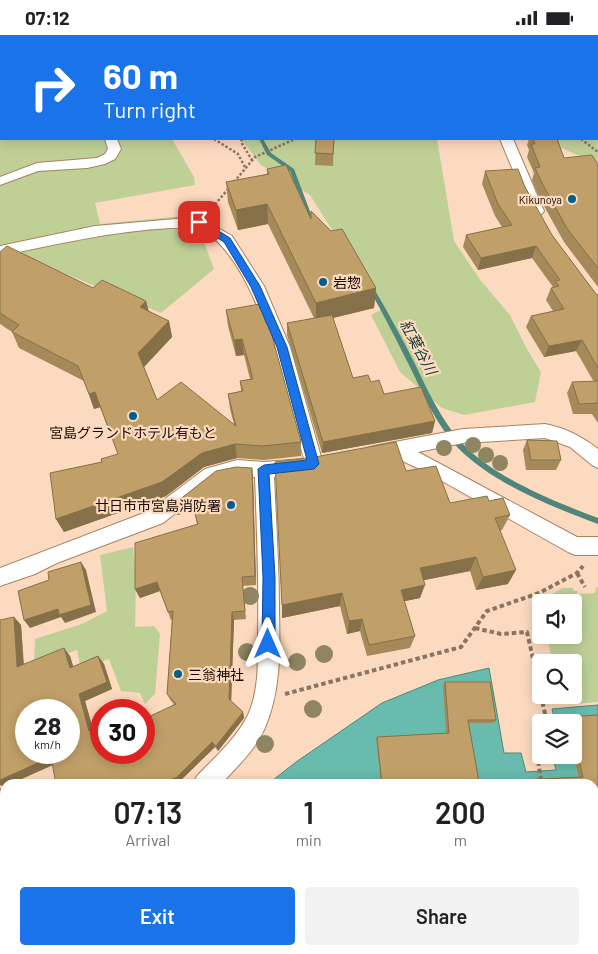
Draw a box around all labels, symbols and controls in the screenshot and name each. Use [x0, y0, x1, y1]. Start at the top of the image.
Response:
text: 07:12 [25, 6, 70, 29]
text: 60 m [103, 54, 178, 96]
icon: right [20, 55, 85, 120]
text: Turn right [103, 96, 196, 122]
place label: Kikunoya [519, 193, 562, 206]
marker: Kikunoya [566, 193, 578, 205]
pin [178, 201, 220, 243]
icon: arrive [185, 208, 213, 236]
place label: 岩惣 [333, 274, 361, 291]
marker: 岩惣 [317, 276, 329, 288]
water label: 紅葉谷川 [397, 316, 442, 379]
marker: 宮島グランドホテル有もと [127, 410, 139, 422]
place label: 宮島グランドホテル有もと [49, 424, 217, 441]
place label: 廿日市市宮島消防署 [95, 497, 221, 514]
marker: 廿日市市宮島消防署 [225, 499, 237, 511]
map controls [532, 594, 582, 764]
button: sound [532, 594, 582, 644]
position arrow [241, 617, 293, 669]
button: search [532, 654, 582, 704]
place label: 三翁神社 [188, 666, 244, 683]
marker: 三翁神社 [172, 668, 184, 680]
speed limit sign: 30 [90, 699, 155, 764]
text: 28 [34, 710, 61, 740]
button: layers [532, 714, 582, 764]
text: km/h [34, 737, 61, 751]
text: 07:13 [113, 794, 182, 830]
text: 1 [303, 794, 314, 830]
text: 200 [435, 794, 486, 830]
text: Arrival [125, 830, 170, 849]
text: min [296, 830, 322, 849]
text: m [454, 830, 467, 849]
button: Exit [20, 887, 295, 945]
button: Share [305, 887, 579, 945]

